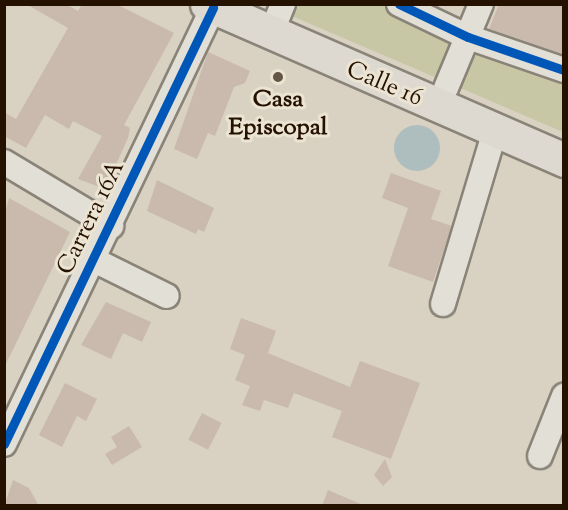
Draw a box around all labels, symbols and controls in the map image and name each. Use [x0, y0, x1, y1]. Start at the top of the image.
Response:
street label: Calle 16 [342, 56, 426, 114]
marker: Casa Episcopal [271, 70, 285, 84]
place label: Casa Episcopal [229, 87, 327, 143]
street label: Carrera 16A [52, 156, 132, 280]

